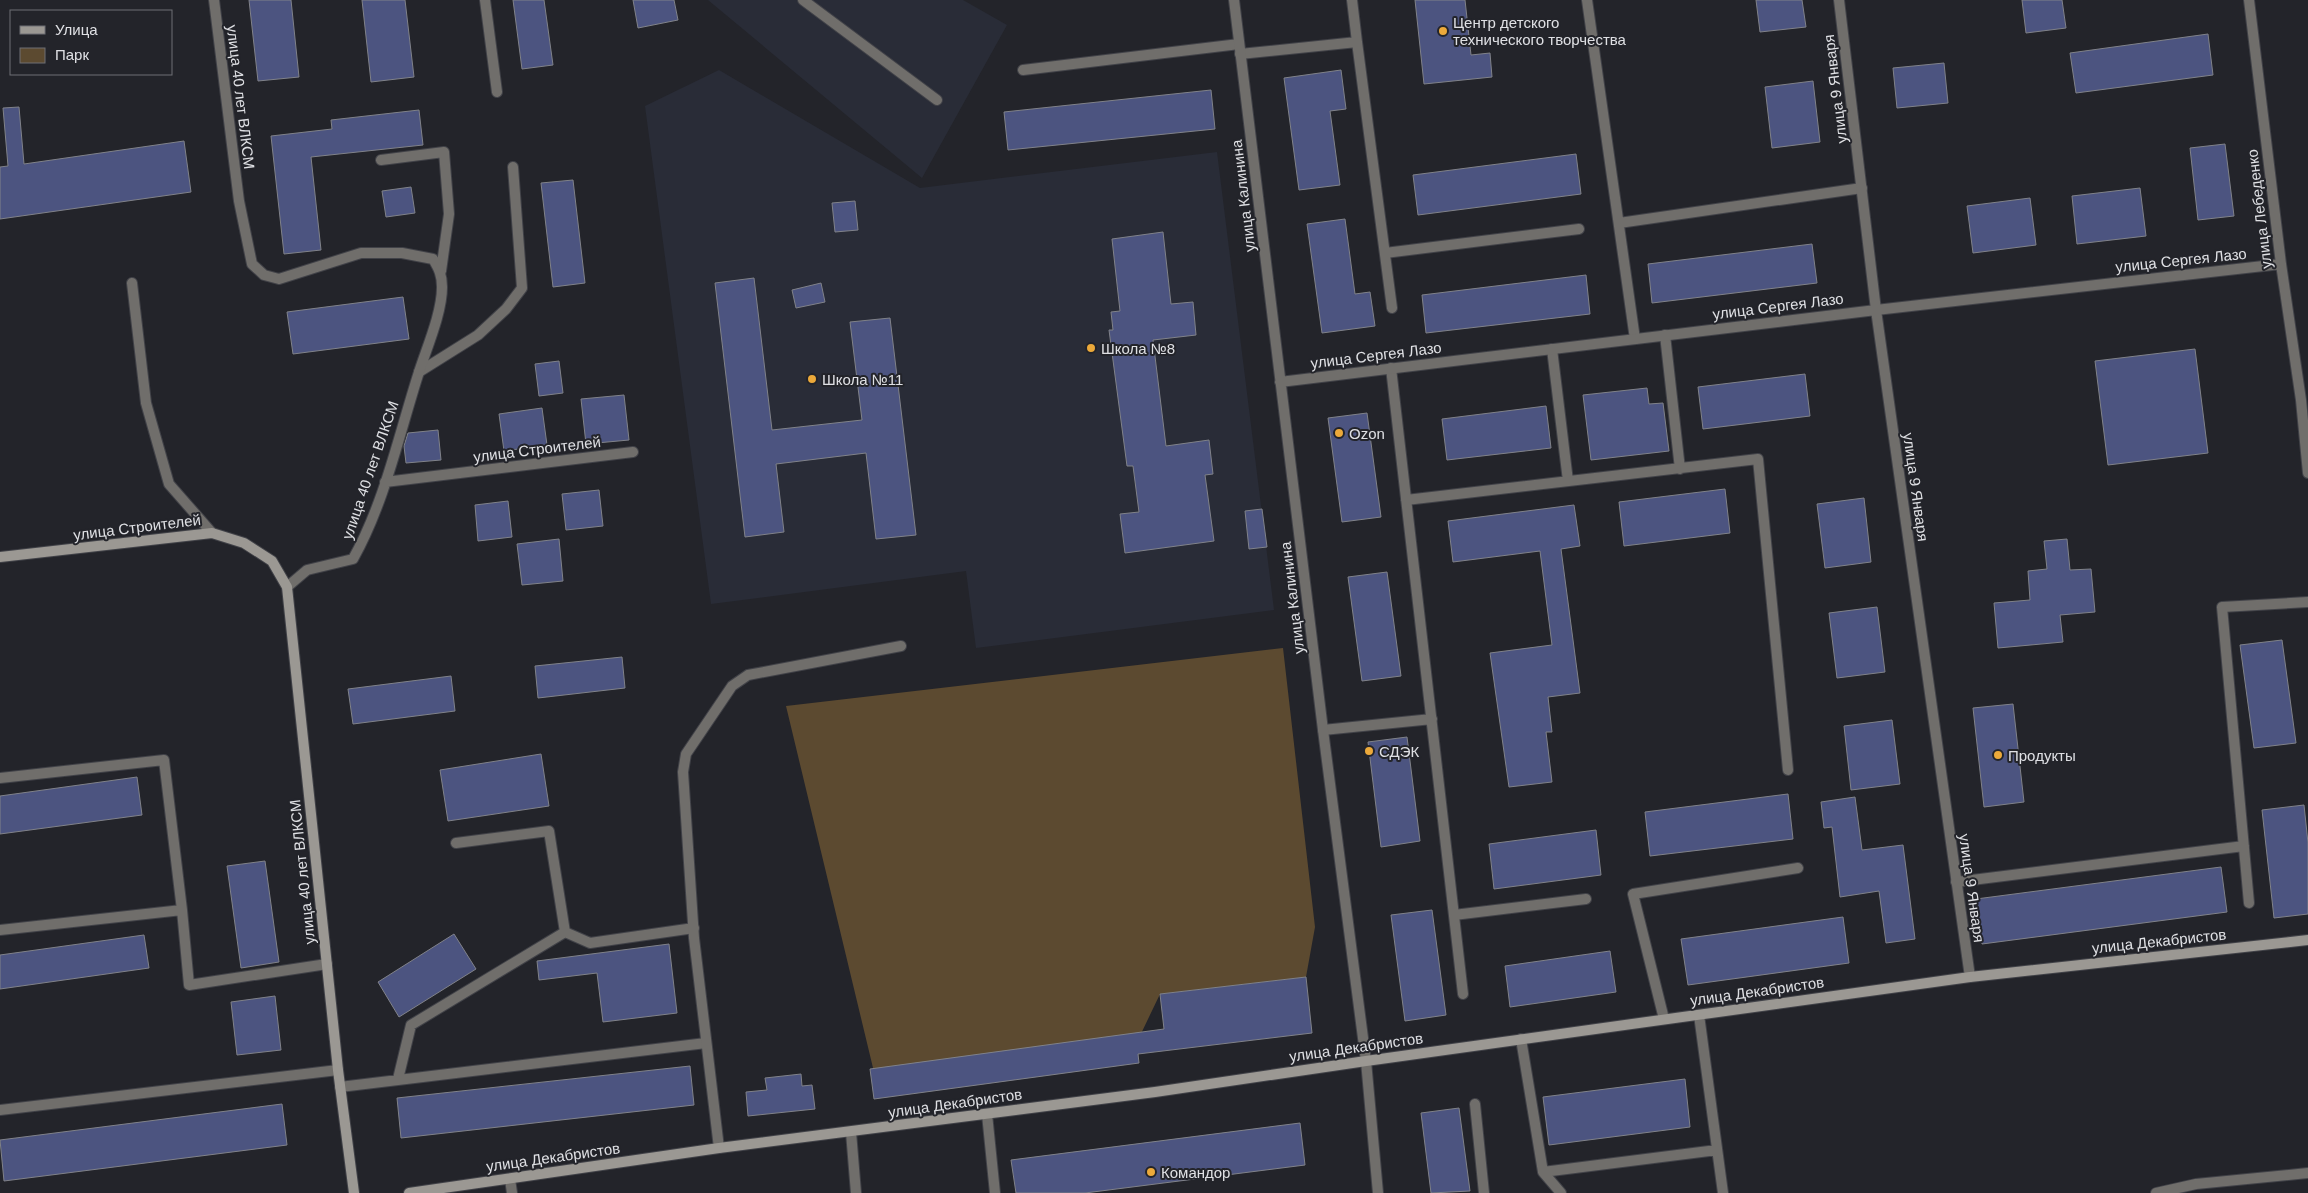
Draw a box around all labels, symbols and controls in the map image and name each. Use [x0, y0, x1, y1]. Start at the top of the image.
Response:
legend [10, 10, 172, 75]
place label: Центр детского технического творчества [1453, 14, 1627, 48]
text: Улица [55, 21, 98, 38]
street label: улица 40 лет ВЛКСМ [224, 24, 258, 170]
marker: Центр детского технического творчества [1437, 25, 1449, 37]
street label: улица 9 Января [1820, 34, 1850, 144]
text: Парк [55, 46, 89, 63]
street label: улица Калинина [1228, 138, 1258, 253]
street label: улица Лебеденко [2243, 148, 2275, 270]
street label: улица Сергея Лазо [2115, 245, 2247, 275]
street label: улица Сергея Лазо [1712, 290, 1844, 322]
street label: улица Сергея Лазо [1310, 339, 1442, 371]
place label: Школа №8 [1101, 340, 1175, 357]
marker: Школа №8 [1085, 342, 1097, 354]
place label: Школа №11 [822, 371, 903, 388]
marker: Школа №11 [806, 373, 818, 385]
street label: улица 40 лет ВЛКСМ [338, 399, 402, 541]
place label: Ozon [1349, 425, 1385, 442]
marker: Ozon [1333, 427, 1345, 439]
street label: улица 9 Января [1900, 432, 1932, 542]
street label: улица Строителей [472, 433, 602, 465]
street label: улица Строителей [72, 511, 202, 543]
street label: улица Калинина [1277, 540, 1307, 655]
place label: СДЭК [1379, 743, 1419, 760]
marker: СДЭК [1363, 745, 1375, 757]
place label: Продукты [2008, 747, 2076, 764]
marker: Продукты [1992, 749, 2004, 761]
street label: улица 40 лет ВЛКСМ [286, 799, 318, 945]
street label: улица 9 Января [1956, 833, 1988, 943]
street label: улица Декабристов [2091, 925, 2227, 957]
street label: улица Декабристов [1689, 973, 1825, 1009]
street label: улица Декабристов [1288, 1029, 1424, 1065]
street label: улица Декабристов [887, 1085, 1023, 1121]
street label: улица Декабристов [485, 1139, 621, 1175]
place label: Командор [1161, 1164, 1230, 1181]
marker: Командор [1145, 1166, 1157, 1178]

